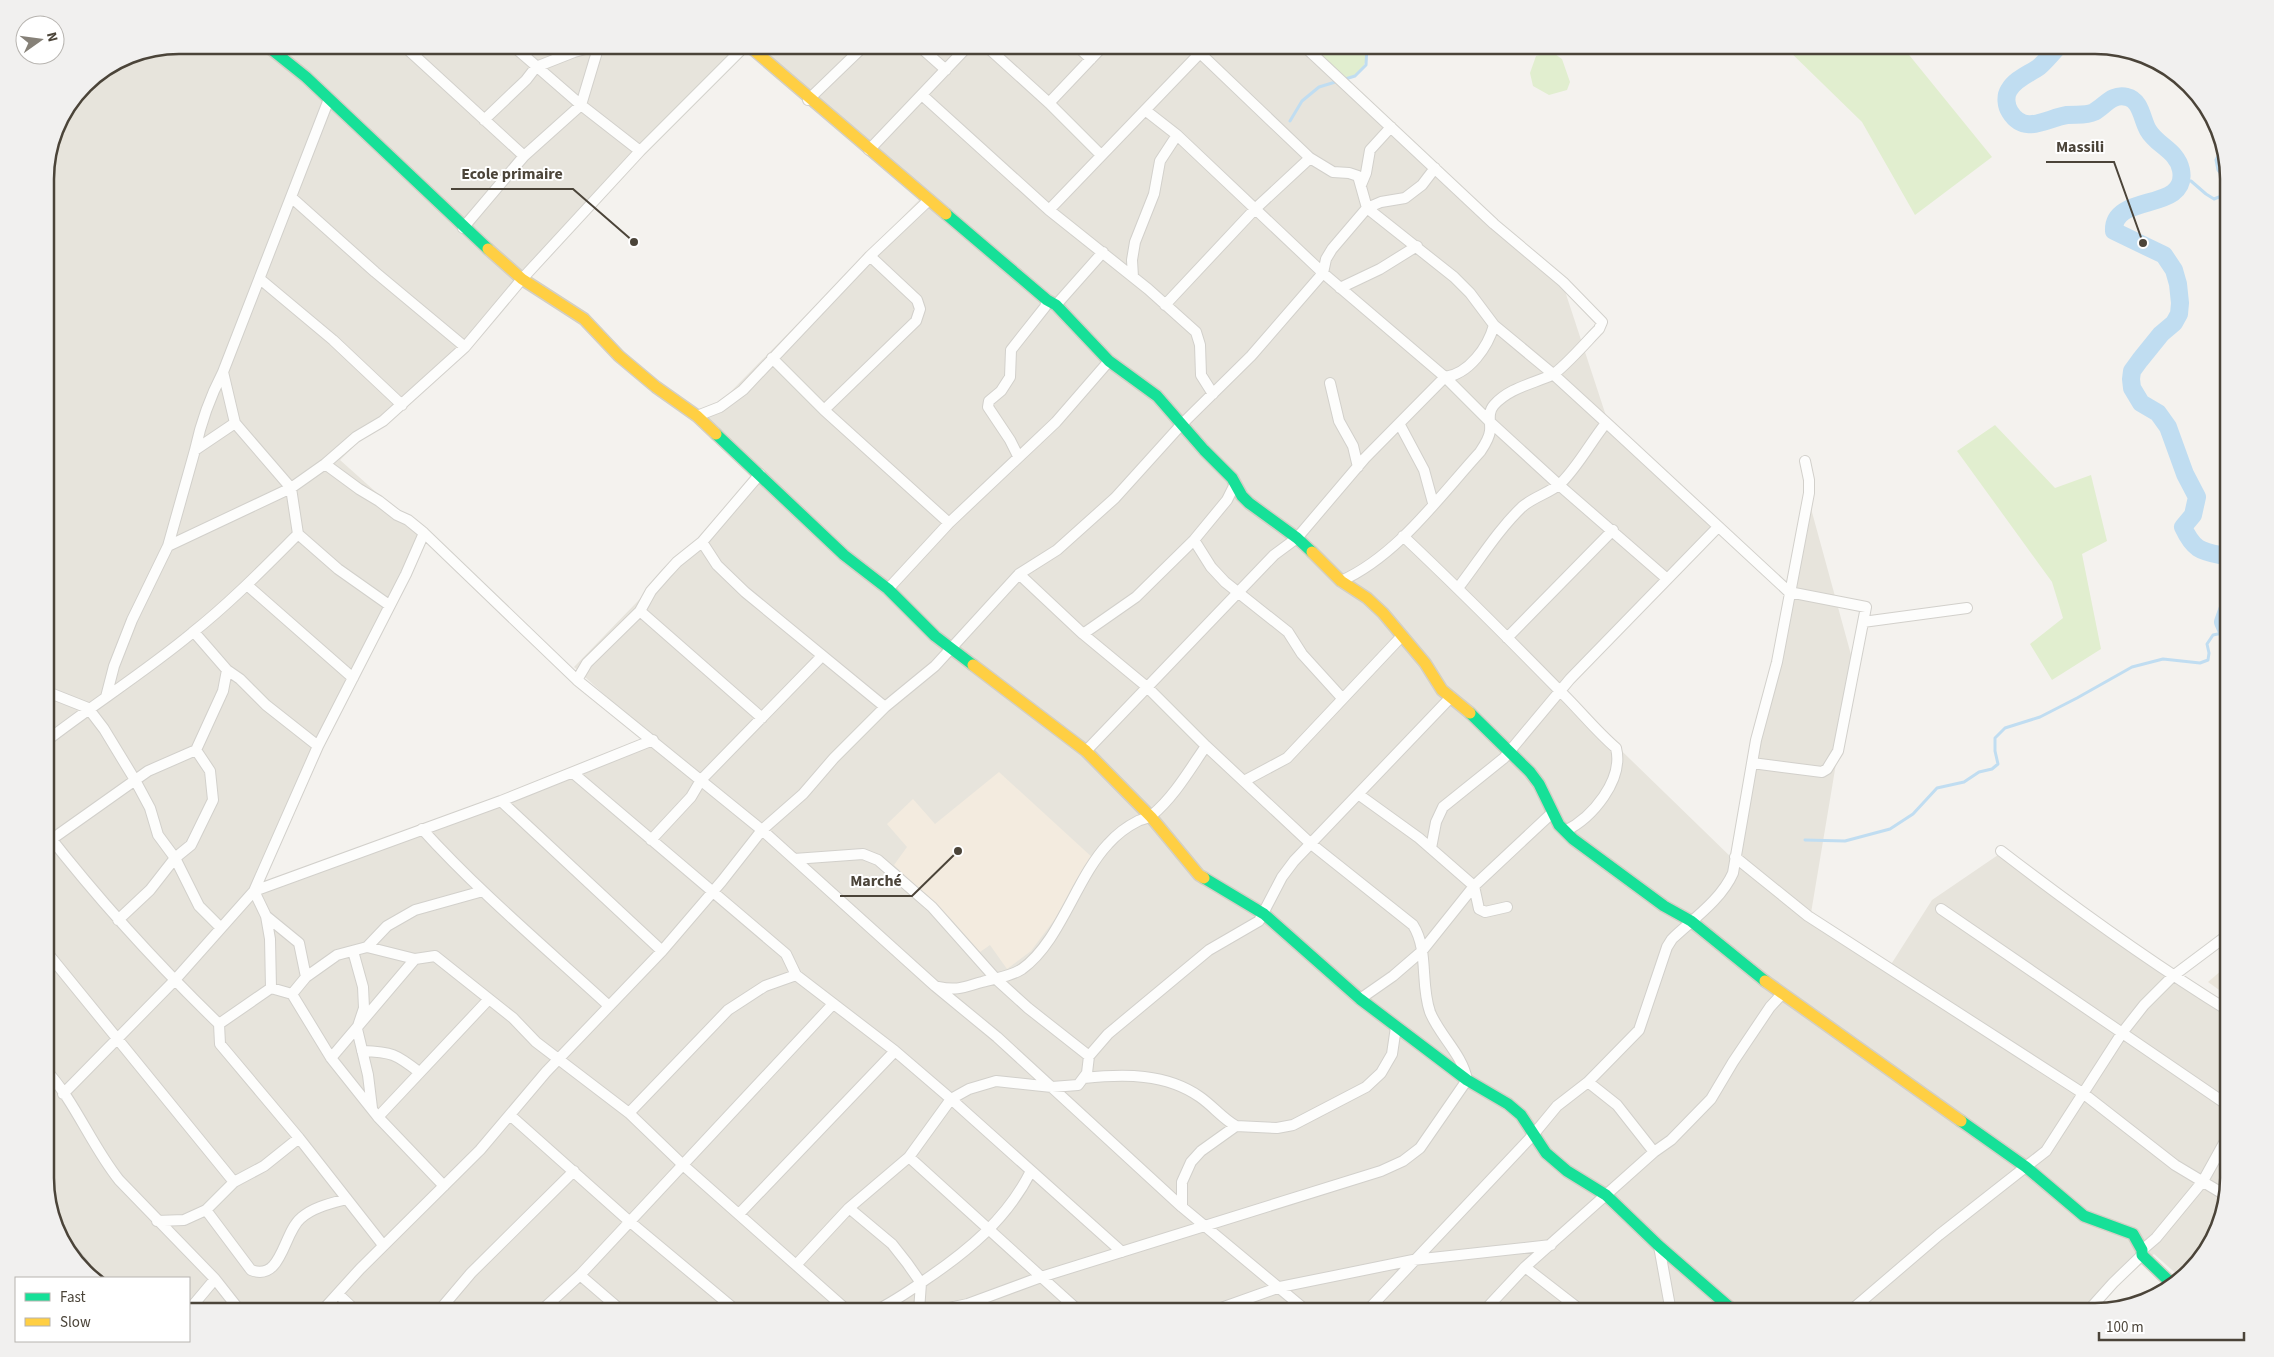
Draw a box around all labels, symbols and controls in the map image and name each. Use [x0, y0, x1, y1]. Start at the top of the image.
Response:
north arrow [15, 15, 65, 65]
text: N [41, 30, 62, 44]
callout: Massili [2046, 131, 2114, 162]
text: Massili [2056, 136, 2104, 158]
callout: Ecole primaire [451, 158, 573, 189]
text: Ecole primaire [461, 163, 563, 185]
callout: Marché [840, 865, 912, 896]
text: Marché [850, 870, 902, 892]
legend [15, 1277, 190, 1342]
text: Fast [60, 1287, 86, 1308]
scale bar [2099, 1310, 2244, 1342]
text: Slow [60, 1312, 91, 1333]
text: 100 m [2106, 1317, 2144, 1338]

